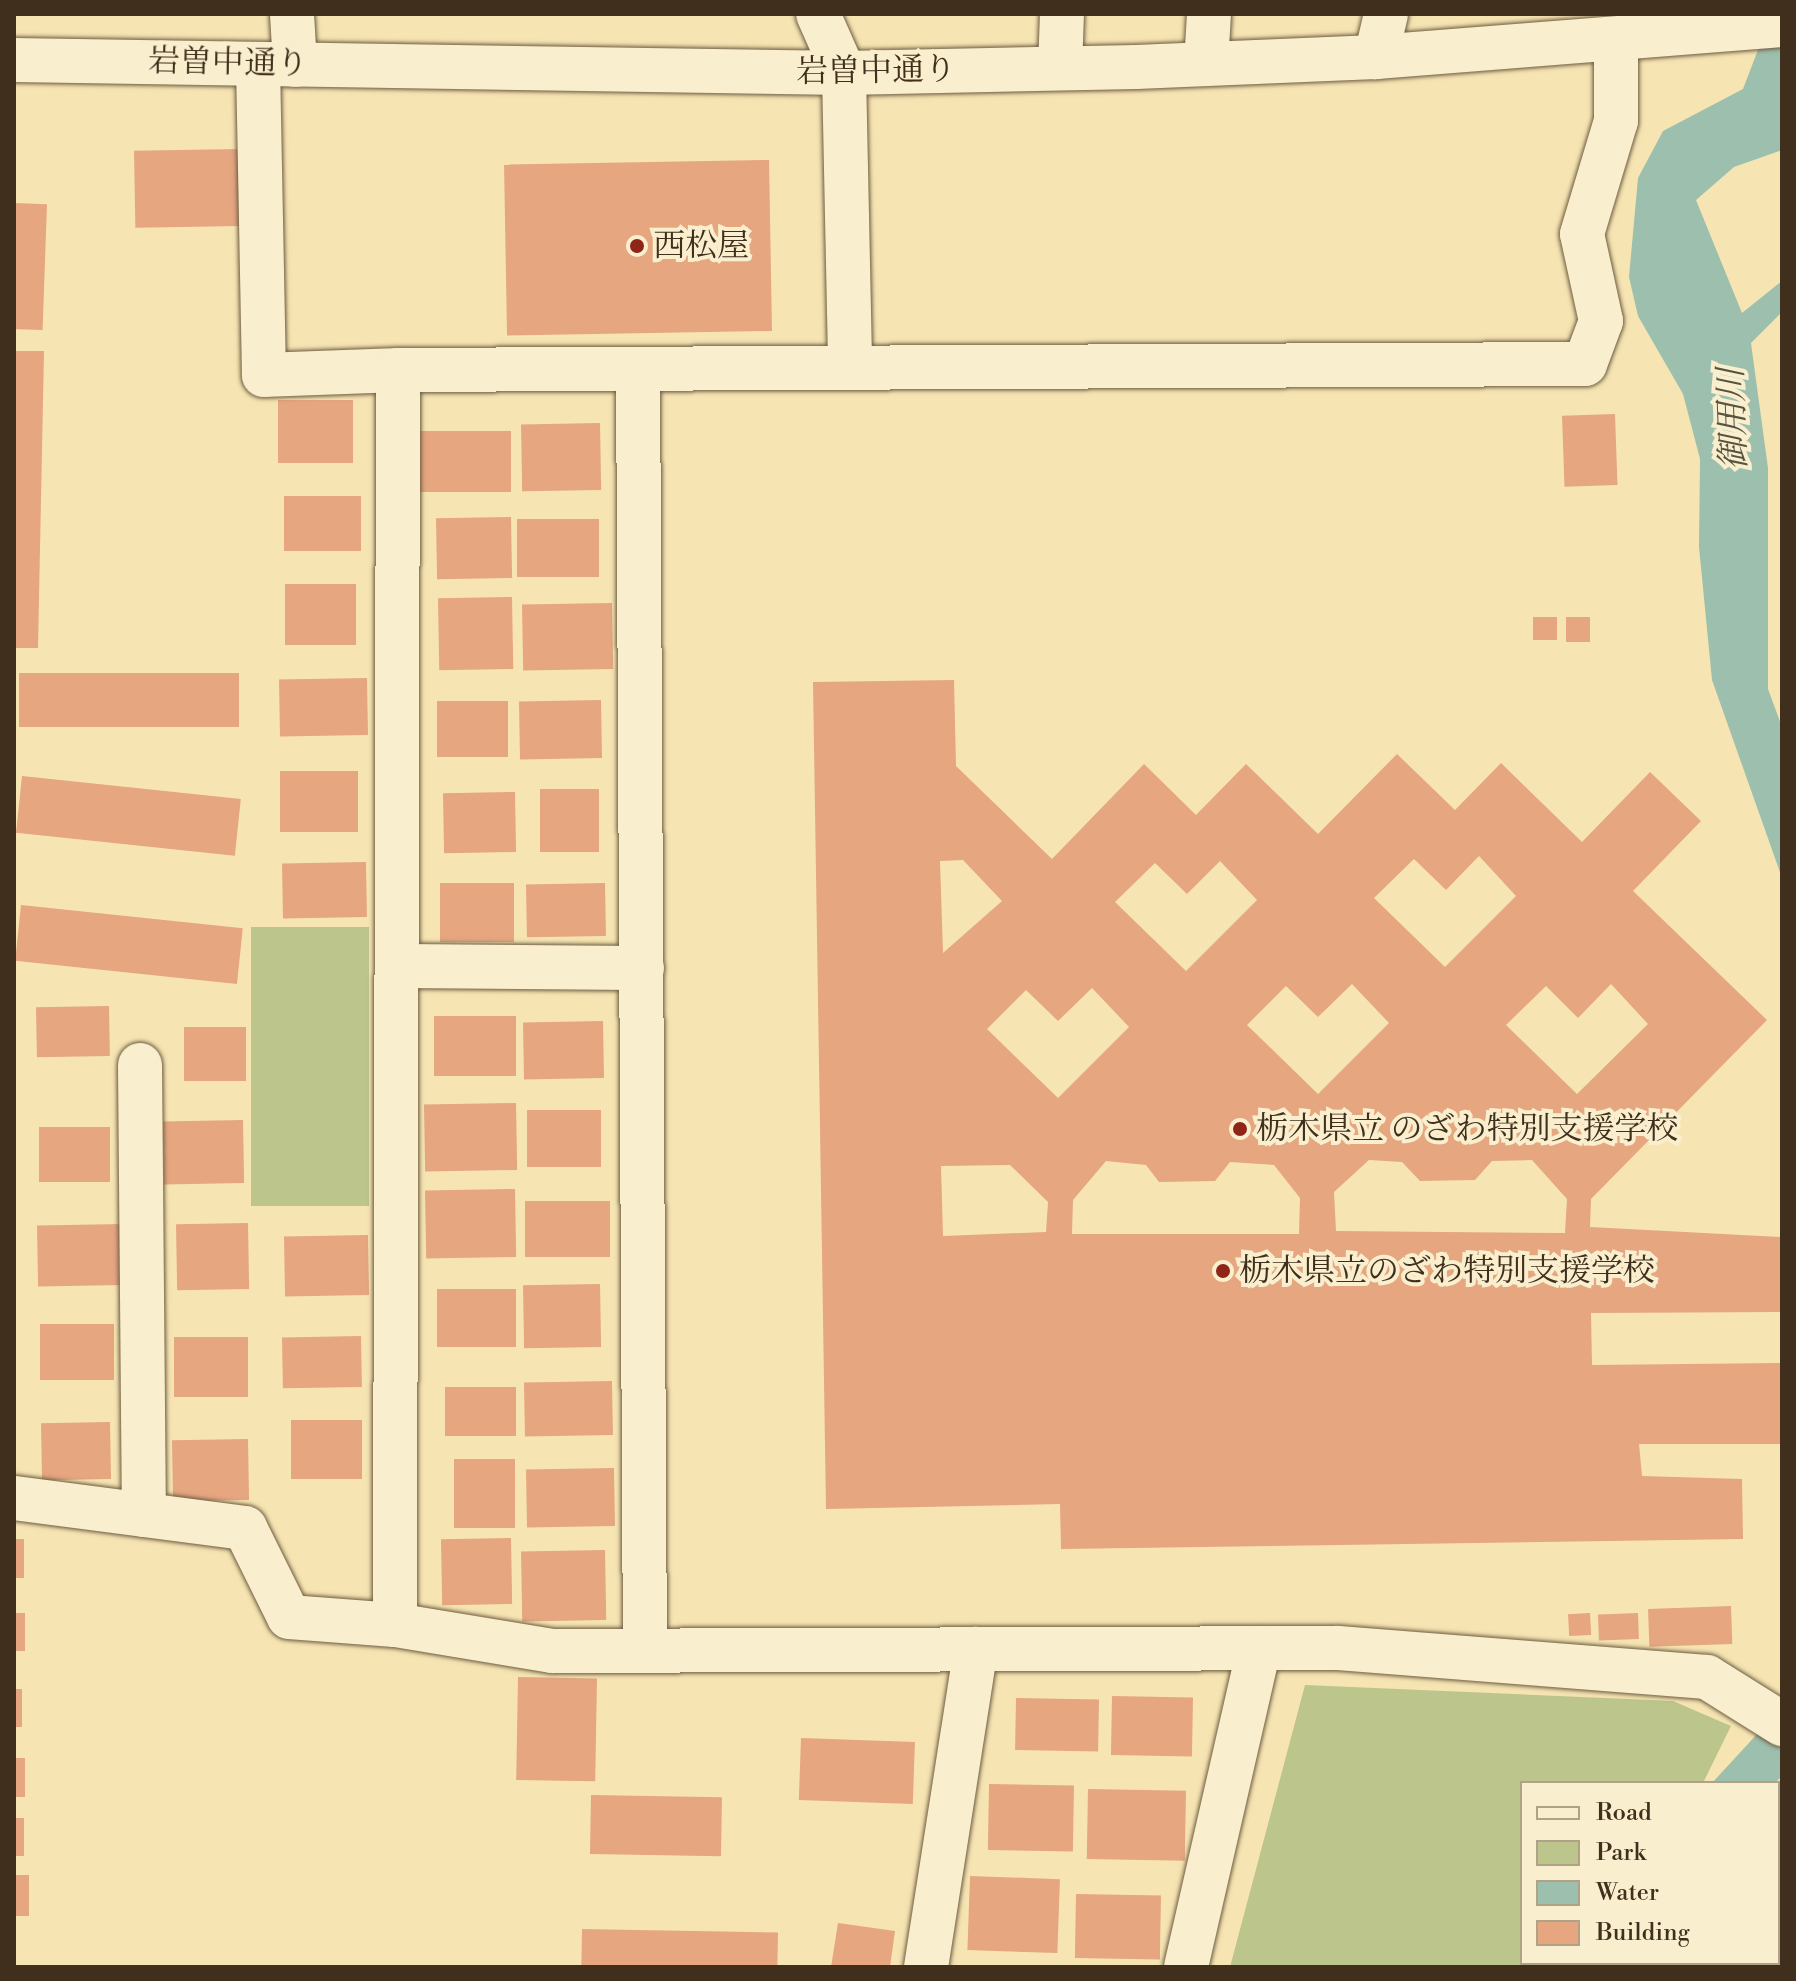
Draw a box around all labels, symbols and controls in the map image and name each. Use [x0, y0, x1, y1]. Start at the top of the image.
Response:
street label: 岩曽中通り [148, 42, 308, 84]
street label: 岩曽中通り [796, 50, 956, 92]
place label: 西松屋 [653, 227, 749, 265]
marker: 西松屋 [628, 237, 646, 255]
water label: 御用川 [1712, 367, 1756, 471]
place label: 栃木県立 のざわ特別支援学校 [1256, 1110, 1679, 1148]
marker: 栃木県立 のざわ特別支援学校 [1231, 1120, 1249, 1138]
place label: 栃木県立のざわ特別支援学校 [1239, 1252, 1655, 1290]
marker: 栃木県立のざわ特別支援学校 [1214, 1262, 1232, 1280]
legend [1520, 1781, 1780, 1965]
text: Road [1596, 1798, 1652, 1828]
text: Park [1596, 1838, 1646, 1868]
text: Water [1596, 1878, 1659, 1908]
text: Building [1596, 1918, 1690, 1948]

